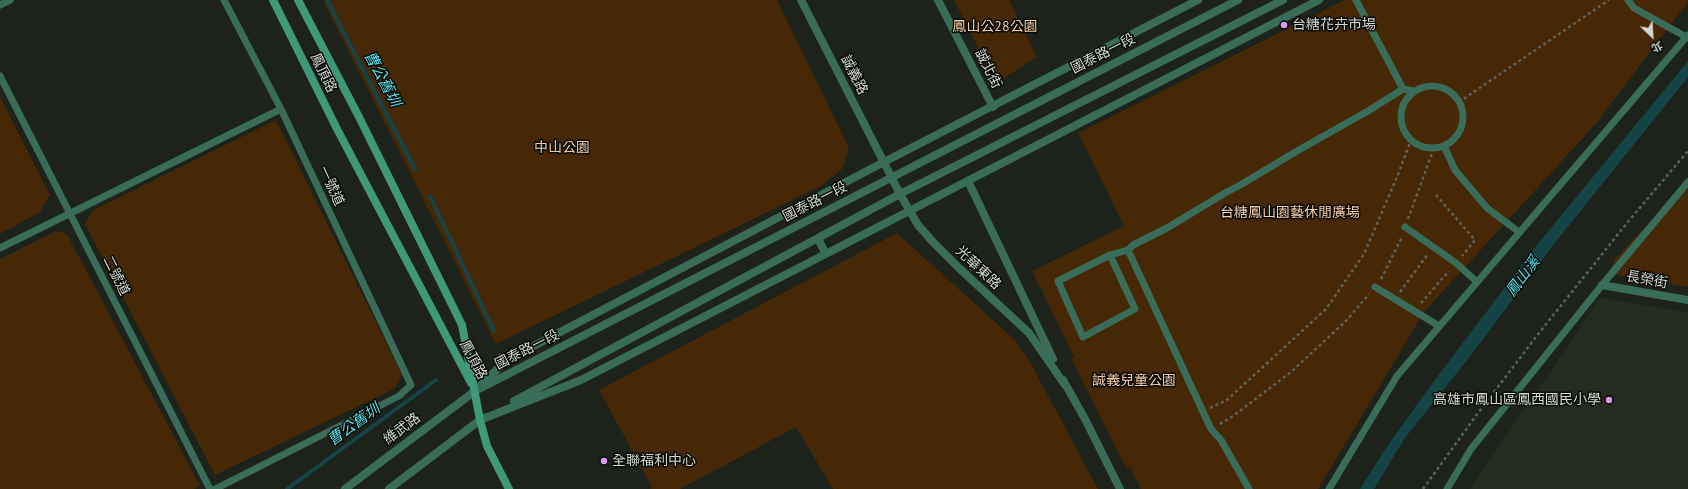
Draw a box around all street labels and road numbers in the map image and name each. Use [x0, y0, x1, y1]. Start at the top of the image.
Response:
street label: 國泰路一段 [1068, 31, 1138, 77]
street label: 誠北街 [971, 46, 1005, 92]
street label: 鳳頂路 [306, 50, 340, 96]
street label: 誠義路 [837, 52, 871, 98]
street label: 一號道 [315, 163, 347, 209]
street label: 國泰路一段 [780, 179, 850, 225]
street label: 光華東路 [952, 243, 1004, 293]
street label: 二號道 [99, 253, 133, 299]
street label: 長榮街 [1625, 268, 1669, 292]
street label: 國泰路一段 [492, 327, 562, 373]
street label: 鳳頂路 [456, 338, 490, 382]
street label: 維武路 [380, 410, 424, 448]

